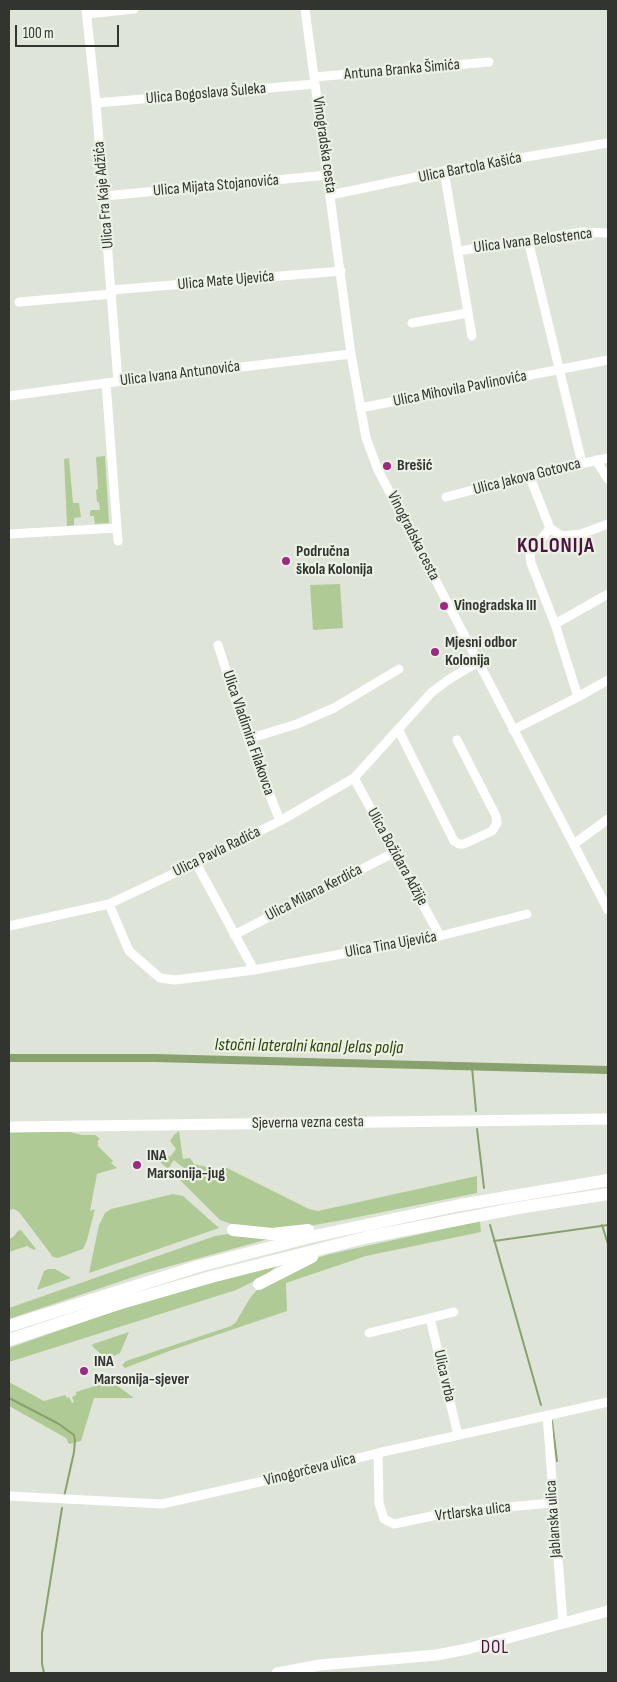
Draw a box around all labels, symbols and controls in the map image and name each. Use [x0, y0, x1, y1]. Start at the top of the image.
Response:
scale bar [18, 15, 121, 47]
text: 100 m [23, 24, 54, 43]
street label: Antuna Branka Šimića [343, 55, 461, 85]
street label: Ulica Bogoslava Šuleka [145, 79, 267, 109]
street label: Vinogradska cesta [308, 96, 340, 194]
street label: Ulica Fra Kaje Adžića [90, 141, 118, 249]
street label: Ulica Bartola Kašića [417, 149, 523, 187]
street label: Ulica Mijata Stojanovića [152, 171, 280, 201]
street label: Ulica Ivana Belostenca [473, 224, 593, 258]
street label: Ulica Mate Ujevića [177, 267, 275, 295]
street label: Ulica Ivana Antunovića [119, 357, 241, 391]
street label: Ulica Mihovila Pavlinovića [392, 367, 528, 411]
street label: Ulica Jakova Gotovca [471, 454, 583, 500]
place label: Brešić [397, 456, 432, 476]
marker: Brešić [381, 460, 393, 472]
street label: Vinogradska cesta [382, 488, 444, 584]
district label: KOLONIJA [516, 534, 596, 560]
place label: Područna škola Kolonija [296, 542, 373, 580]
marker: Područna škola Kolonija [280, 555, 292, 567]
place label: Vinogradska III [454, 596, 537, 616]
marker: Vinogradska III [438, 600, 450, 612]
place label: Mjesni odbor Kolonija [445, 633, 517, 671]
marker: Mjesni odbor Kolonija [429, 646, 441, 658]
street label: Ulica Vladimira Filakovca [218, 668, 278, 798]
street label: Ulica Božidara Adžije [362, 805, 432, 909]
street label: Ulica Pavla Radića [170, 823, 264, 881]
street label: Ulica Milana Kerdića [262, 860, 366, 926]
street label: Ulica Tina Ujevića [344, 927, 438, 963]
water label: Istočni lateralni kanal Jelas polja [215, 1035, 403, 1059]
street label: Sjeverna vezna cesta [252, 1112, 364, 1134]
place label: INA Marsonija-jug [147, 1146, 225, 1184]
marker: INA Marsonija-jug [131, 1159, 143, 1171]
street label: Ulica vrba [429, 1348, 459, 1404]
place label: INA Marsonija-sjever [94, 1352, 189, 1390]
marker: INA Marsonija-sjever [78, 1365, 90, 1377]
street label: Vinogorčeva ulica [262, 1449, 358, 1491]
street label: Jablanska ulica [542, 1479, 566, 1559]
street label: Vrtlarska ulica [434, 1498, 512, 1526]
district label: DOL [480, 1637, 510, 1659]

